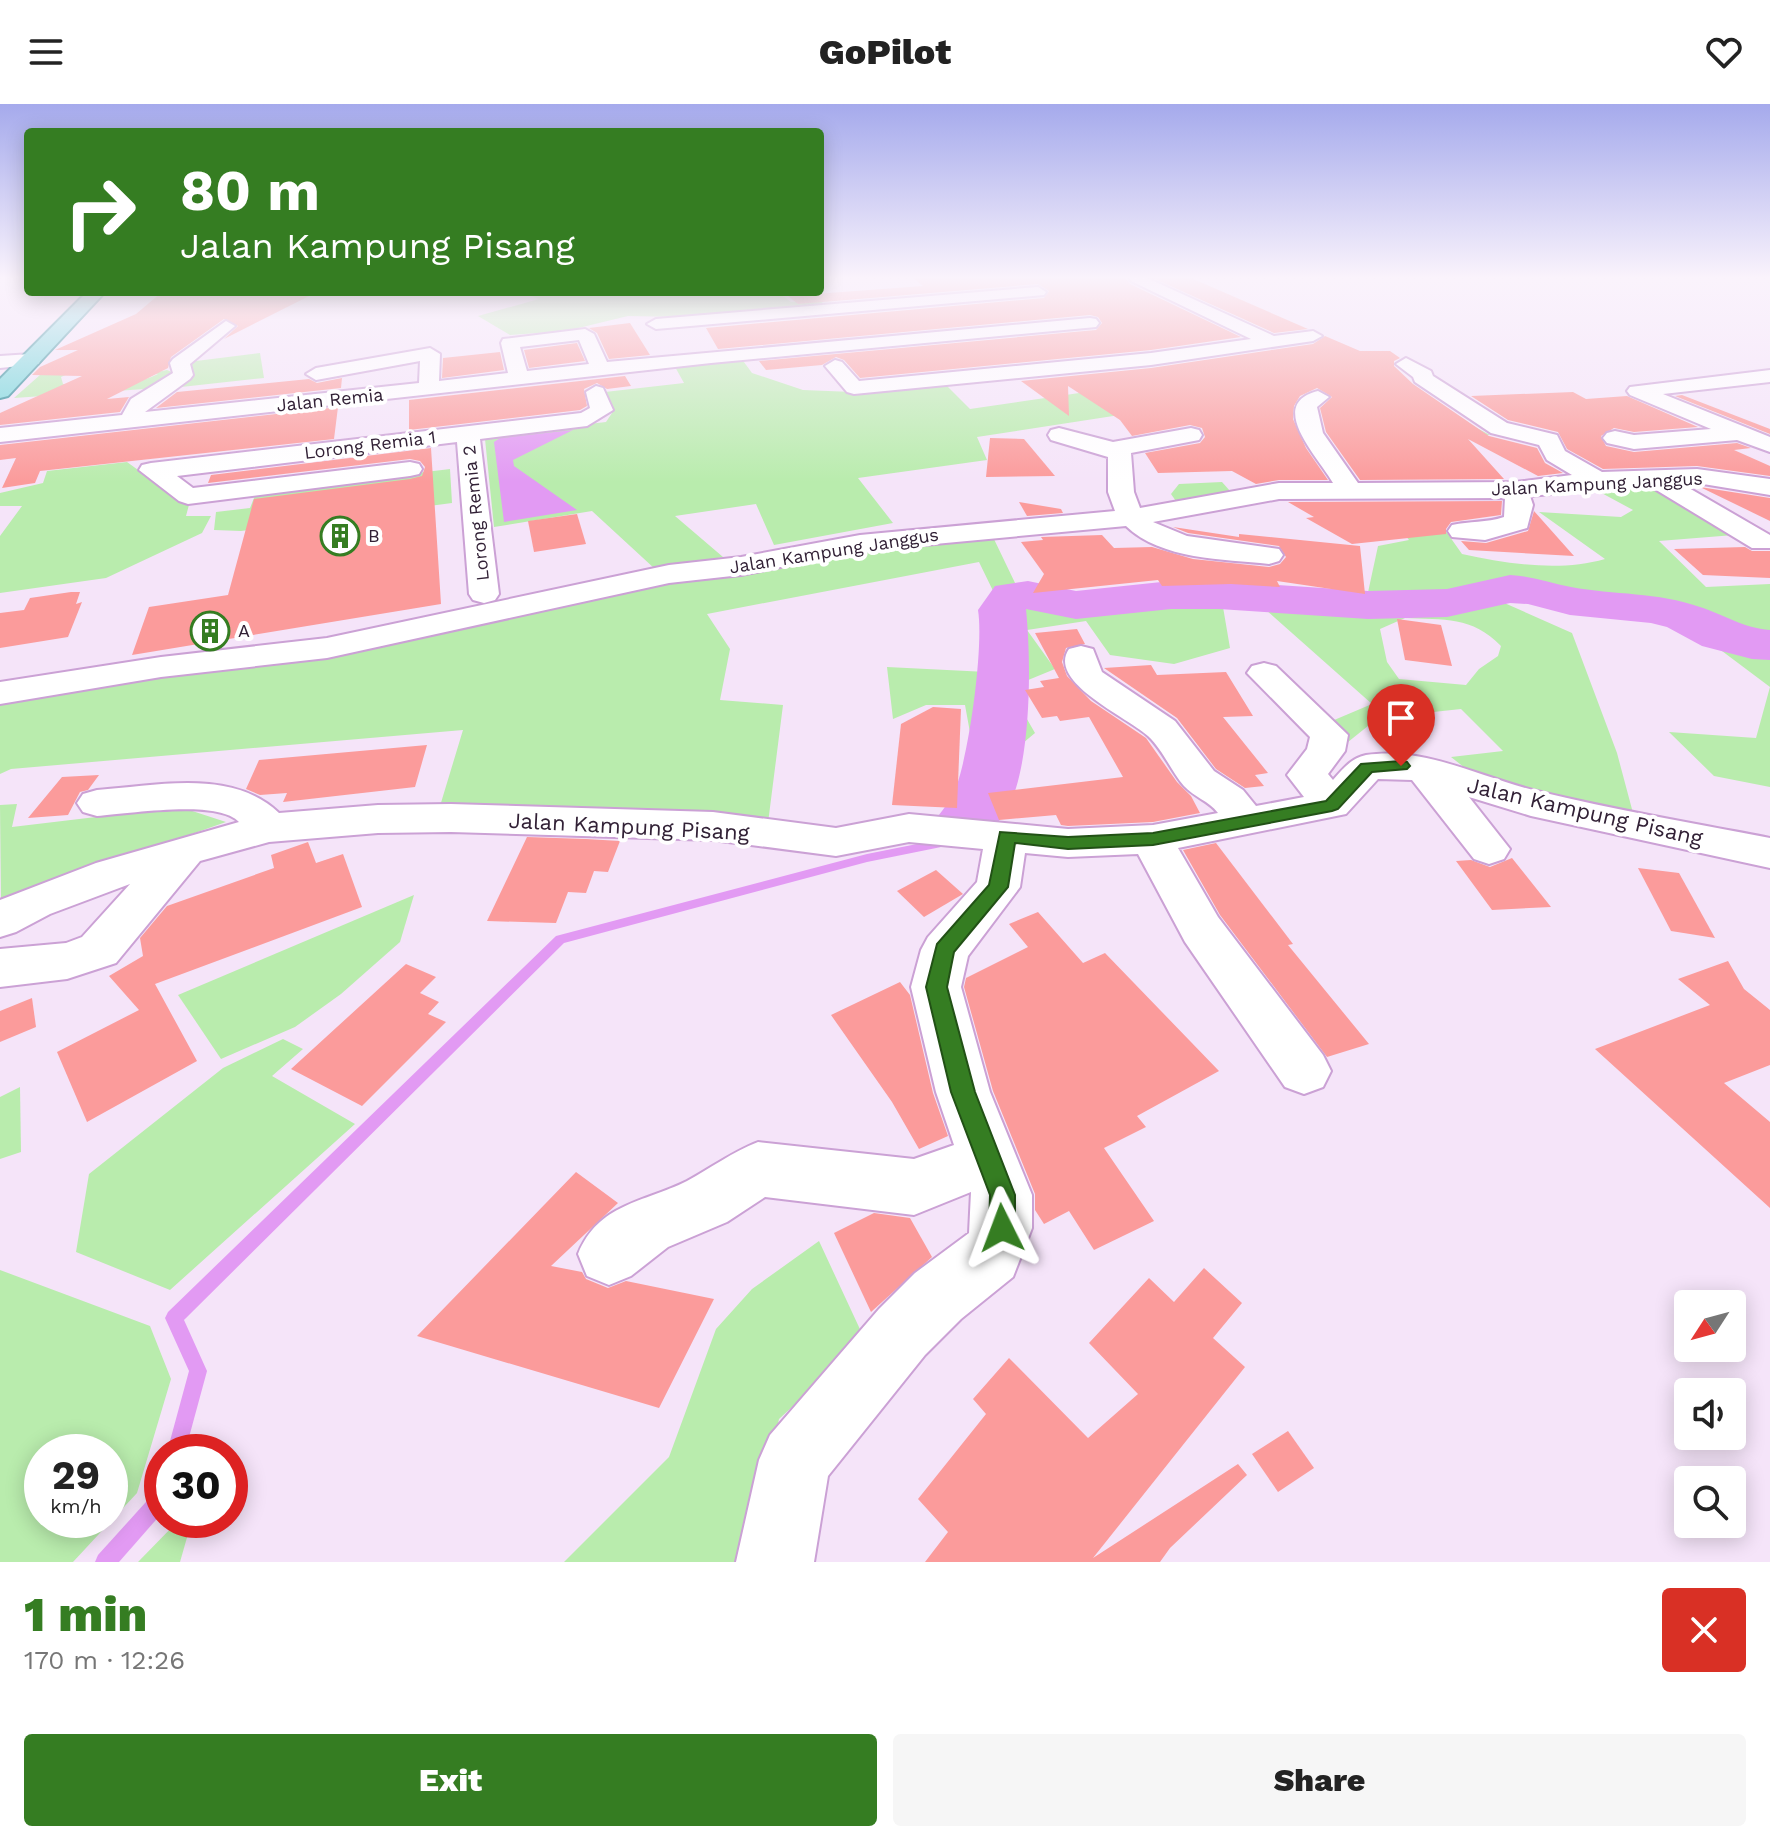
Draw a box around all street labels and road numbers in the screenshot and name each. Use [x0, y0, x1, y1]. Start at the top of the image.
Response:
street label: Jalan Remia [276, 383, 384, 416]
street label: Lorong Remia 1 [303, 426, 437, 463]
street label: Lorong Remia 2 [458, 444, 493, 582]
street label: Jalan Kampung Janggus [1491, 467, 1703, 500]
street label: Jalan Kampung Janggus [728, 524, 940, 577]
street label: Jalan Kampung Pisang [1465, 772, 1705, 851]
street label: Jalan Kampung Pisang [508, 808, 750, 845]

